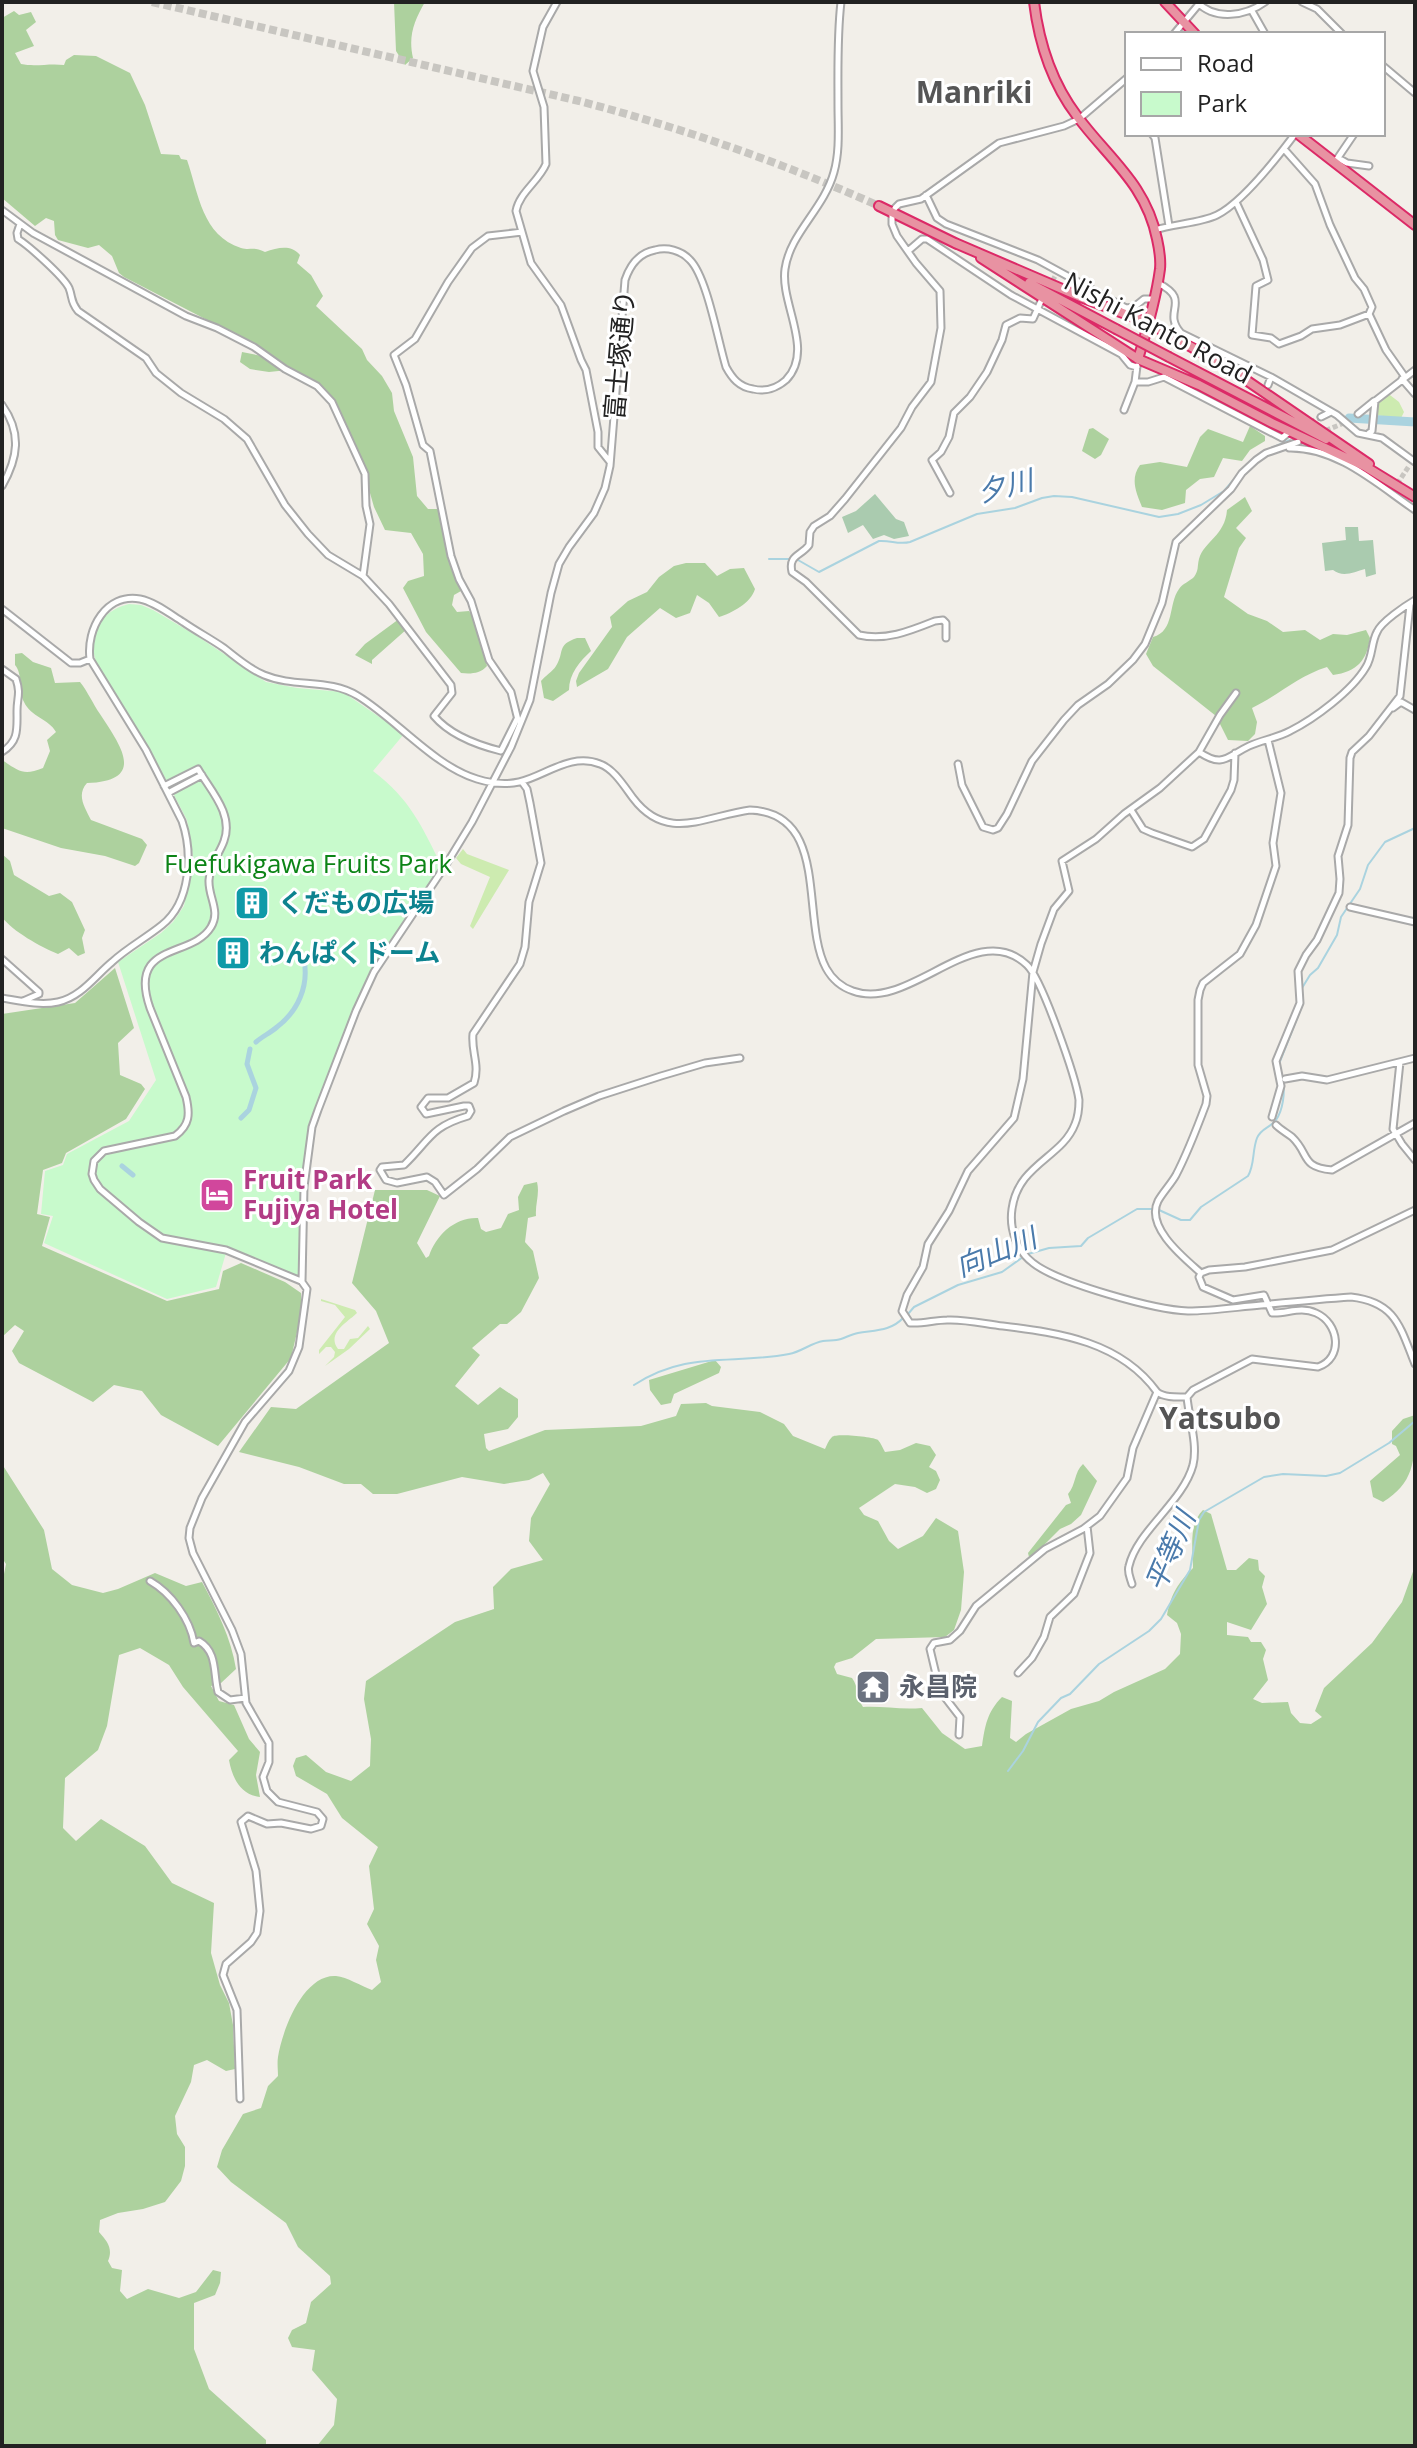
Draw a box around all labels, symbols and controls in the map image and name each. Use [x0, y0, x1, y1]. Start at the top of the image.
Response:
legend [1125, 32, 1385, 136]
text: Road [1197, 46, 1254, 79]
district label: Manriki [916, 71, 1032, 112]
text: Park [1197, 86, 1248, 119]
street label: Nishi Kanto Road [1058, 262, 1259, 392]
street label: 富士塚通り [595, 289, 643, 421]
water label: 夕川 [973, 459, 1039, 510]
park label: Fuefukigawa Fruits Park [164, 845, 452, 881]
building icon: くだもの広場 [233, 884, 271, 922]
place label: くだもの広場 [278, 884, 434, 920]
building icon: わんぱくドーム [214, 934, 252, 972]
place label: わんぱくドーム [259, 934, 440, 970]
place label: Fruit Park Fujiya Hotel [243, 1161, 398, 1227]
hotel icon: Fruit Park Fujiya Hotel [198, 1176, 236, 1214]
water label: 向山川 [950, 1217, 1044, 1284]
district label: Yatsubo [1159, 1397, 1281, 1438]
water label: 平等川 [1135, 1502, 1204, 1597]
temple icon: 永昌院 [854, 1668, 892, 1706]
place label: 永昌院 [899, 1668, 977, 1704]

